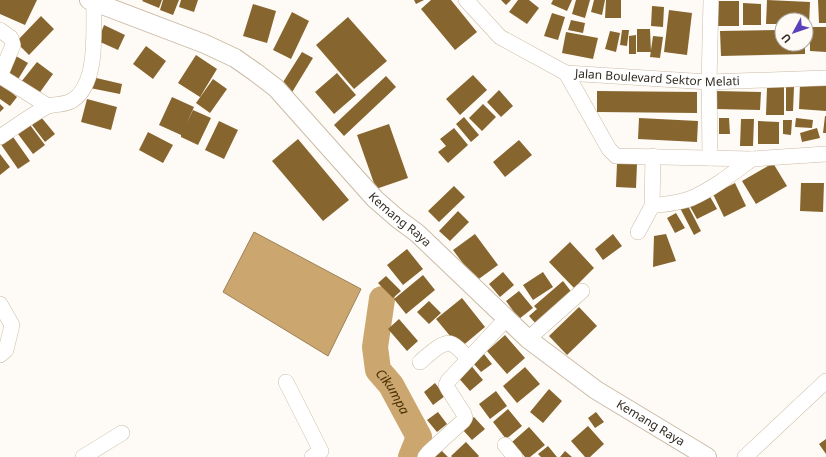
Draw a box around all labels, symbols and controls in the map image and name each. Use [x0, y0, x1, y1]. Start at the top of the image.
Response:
north arrow [774, 12, 814, 52]
text: U [778, 31, 794, 47]
street label: Jalan Boulevard Sektor Melati [574, 65, 740, 90]
street label: Kemang Raya [365, 188, 435, 250]
water label: Cikumpa [372, 365, 414, 418]
street label: Kemang Raya [613, 395, 688, 450]

